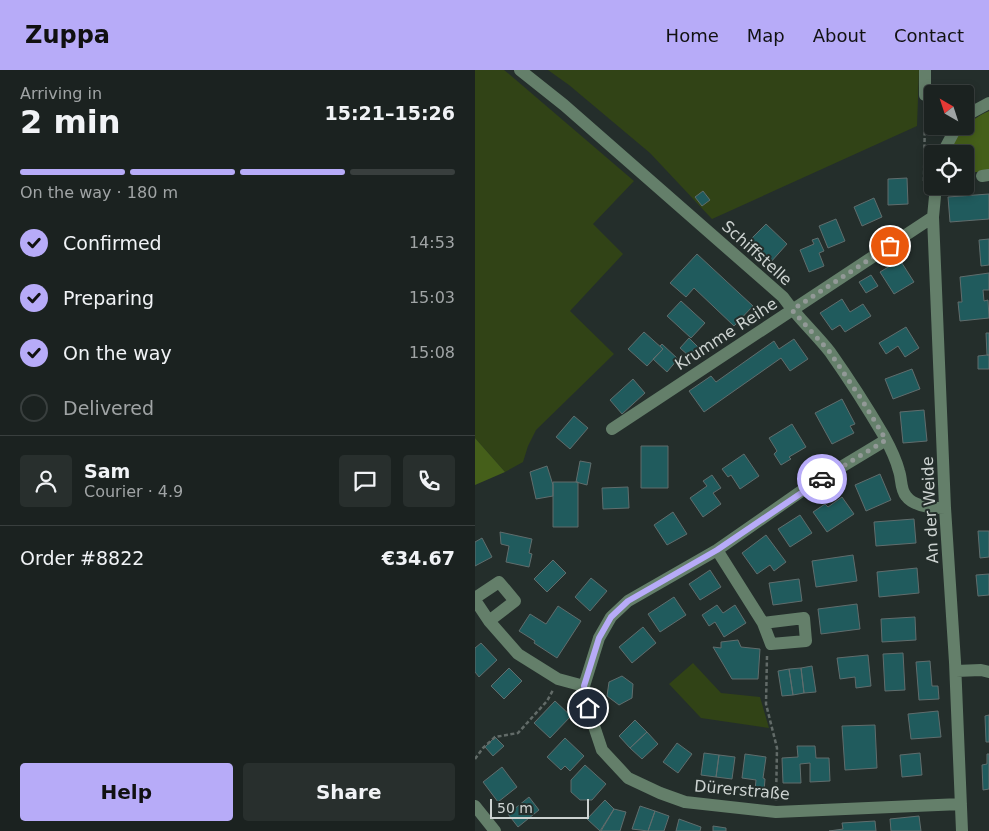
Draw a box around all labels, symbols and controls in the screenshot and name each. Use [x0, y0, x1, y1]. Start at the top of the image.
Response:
text: Zuppa [25, 21, 110, 49]
text: Home [666, 25, 719, 46]
text: Map [747, 25, 785, 46]
text: About [813, 25, 866, 46]
text: Contact [894, 25, 964, 46]
text: Arriving in [20, 84, 102, 103]
north arrow [924, 85, 974, 135]
map controls [924, 85, 974, 195]
text: 15:21–15:26 [325, 102, 455, 124]
text: 2 min [20, 103, 121, 141]
button: locate [924, 145, 974, 195]
text: On the way · 180 m [20, 183, 178, 202]
street label: Schiffstelle [718, 217, 796, 289]
pin [869, 225, 911, 267]
icon: check [20, 229, 48, 257]
text: Confirmed [63, 232, 162, 254]
icon: bag [876, 232, 904, 260]
text: 14:53 [409, 233, 455, 252]
icon: check [20, 284, 48, 312]
text: Preparing [63, 287, 154, 309]
text: 15:03 [409, 288, 455, 307]
street label: Krumme Reihe [671, 294, 781, 374]
icon: check [20, 339, 48, 367]
text: On the way [63, 342, 172, 364]
text: 15:08 [409, 343, 455, 362]
text: Delivered [63, 397, 154, 419]
courier [797, 454, 847, 504]
button: person [20, 455, 72, 507]
button: chat [339, 455, 391, 507]
button: phone [403, 455, 455, 507]
street label: An der Weide [918, 456, 942, 564]
text: Sam [84, 460, 130, 482]
icon: car [808, 465, 836, 493]
text: Courier · 4.9 [84, 482, 183, 501]
text: Order #8822 [20, 547, 144, 569]
text: €34.67 [382, 547, 455, 569]
pin [567, 687, 609, 729]
icon: home [574, 694, 602, 722]
button: Help [20, 763, 233, 821]
button: Share [243, 763, 455, 821]
street label: Dürerstraße [693, 776, 791, 804]
scale bar [490, 796, 589, 819]
text: 50 m [497, 800, 533, 816]

